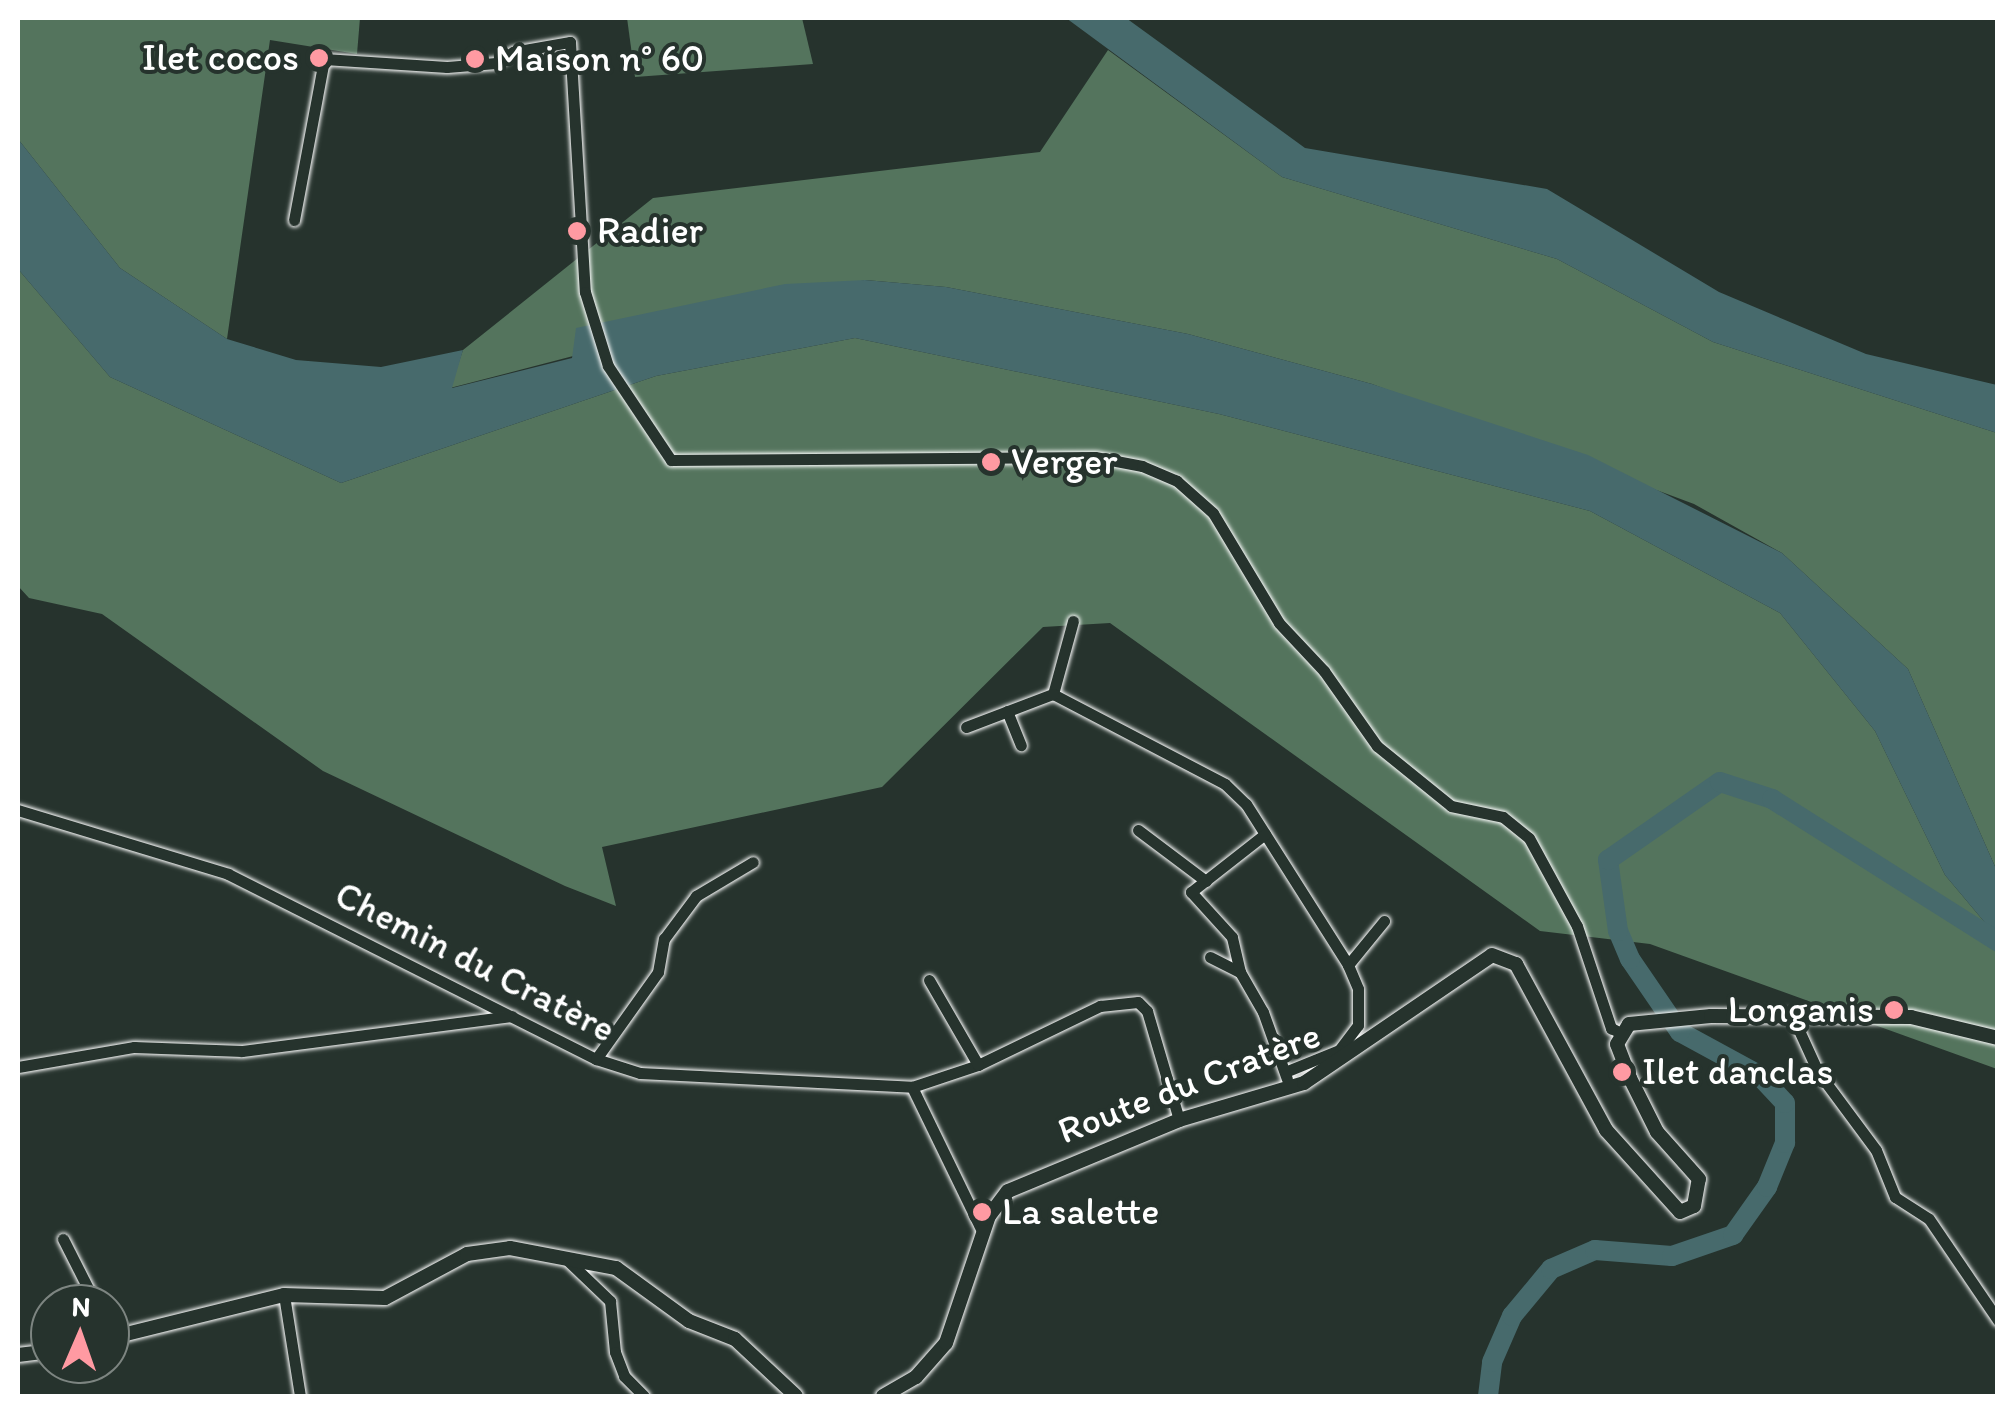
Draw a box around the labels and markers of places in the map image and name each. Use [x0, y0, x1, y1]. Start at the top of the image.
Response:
place label: Ilet cocos [142, 35, 299, 81]
place label: Maison n° 60 [495, 36, 704, 82]
marker: Ilet cocos [308, 47, 330, 69]
marker: Maison n° 60 [464, 48, 486, 70]
place label: Radier [597, 208, 703, 254]
marker: Radier [566, 220, 588, 242]
place label: Verger [1011, 439, 1117, 485]
marker: Verger [980, 451, 1002, 473]
place label: Longanis [1728, 987, 1874, 1033]
marker: Longanis [1883, 999, 1905, 1021]
place label: Ilet danclas [1642, 1049, 1833, 1095]
marker: Ilet danclas [1611, 1061, 1633, 1083]
place label: La salette [1002, 1189, 1160, 1235]
marker: La salette [971, 1201, 993, 1223]

